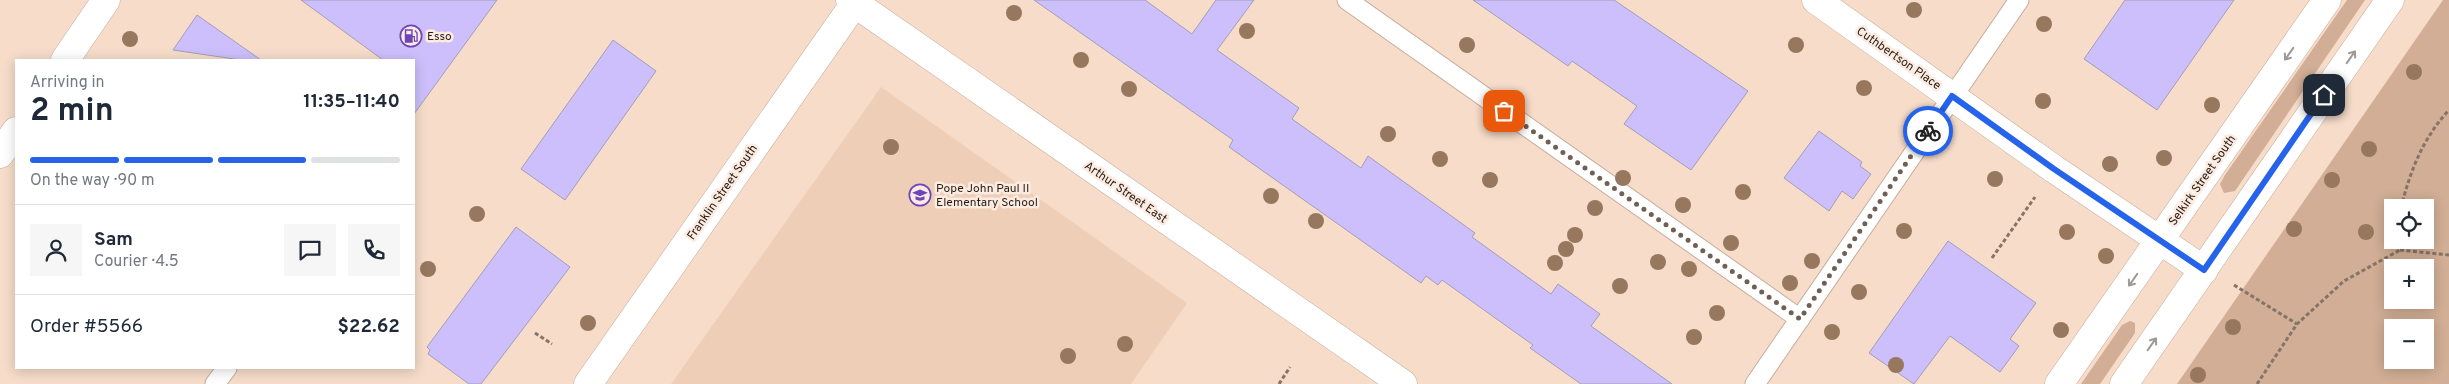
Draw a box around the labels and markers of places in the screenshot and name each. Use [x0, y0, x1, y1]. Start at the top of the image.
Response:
fuel station icon: Esso [399, 24, 423, 48]
place label: Esso [427, 29, 452, 45]
pin [2303, 74, 2345, 116]
pin [1483, 90, 1525, 132]
place label: Pope John Paul II Elementary School [936, 181, 1038, 211]
school or university icon: Pope John Paul II Elementary School [908, 183, 932, 207]

